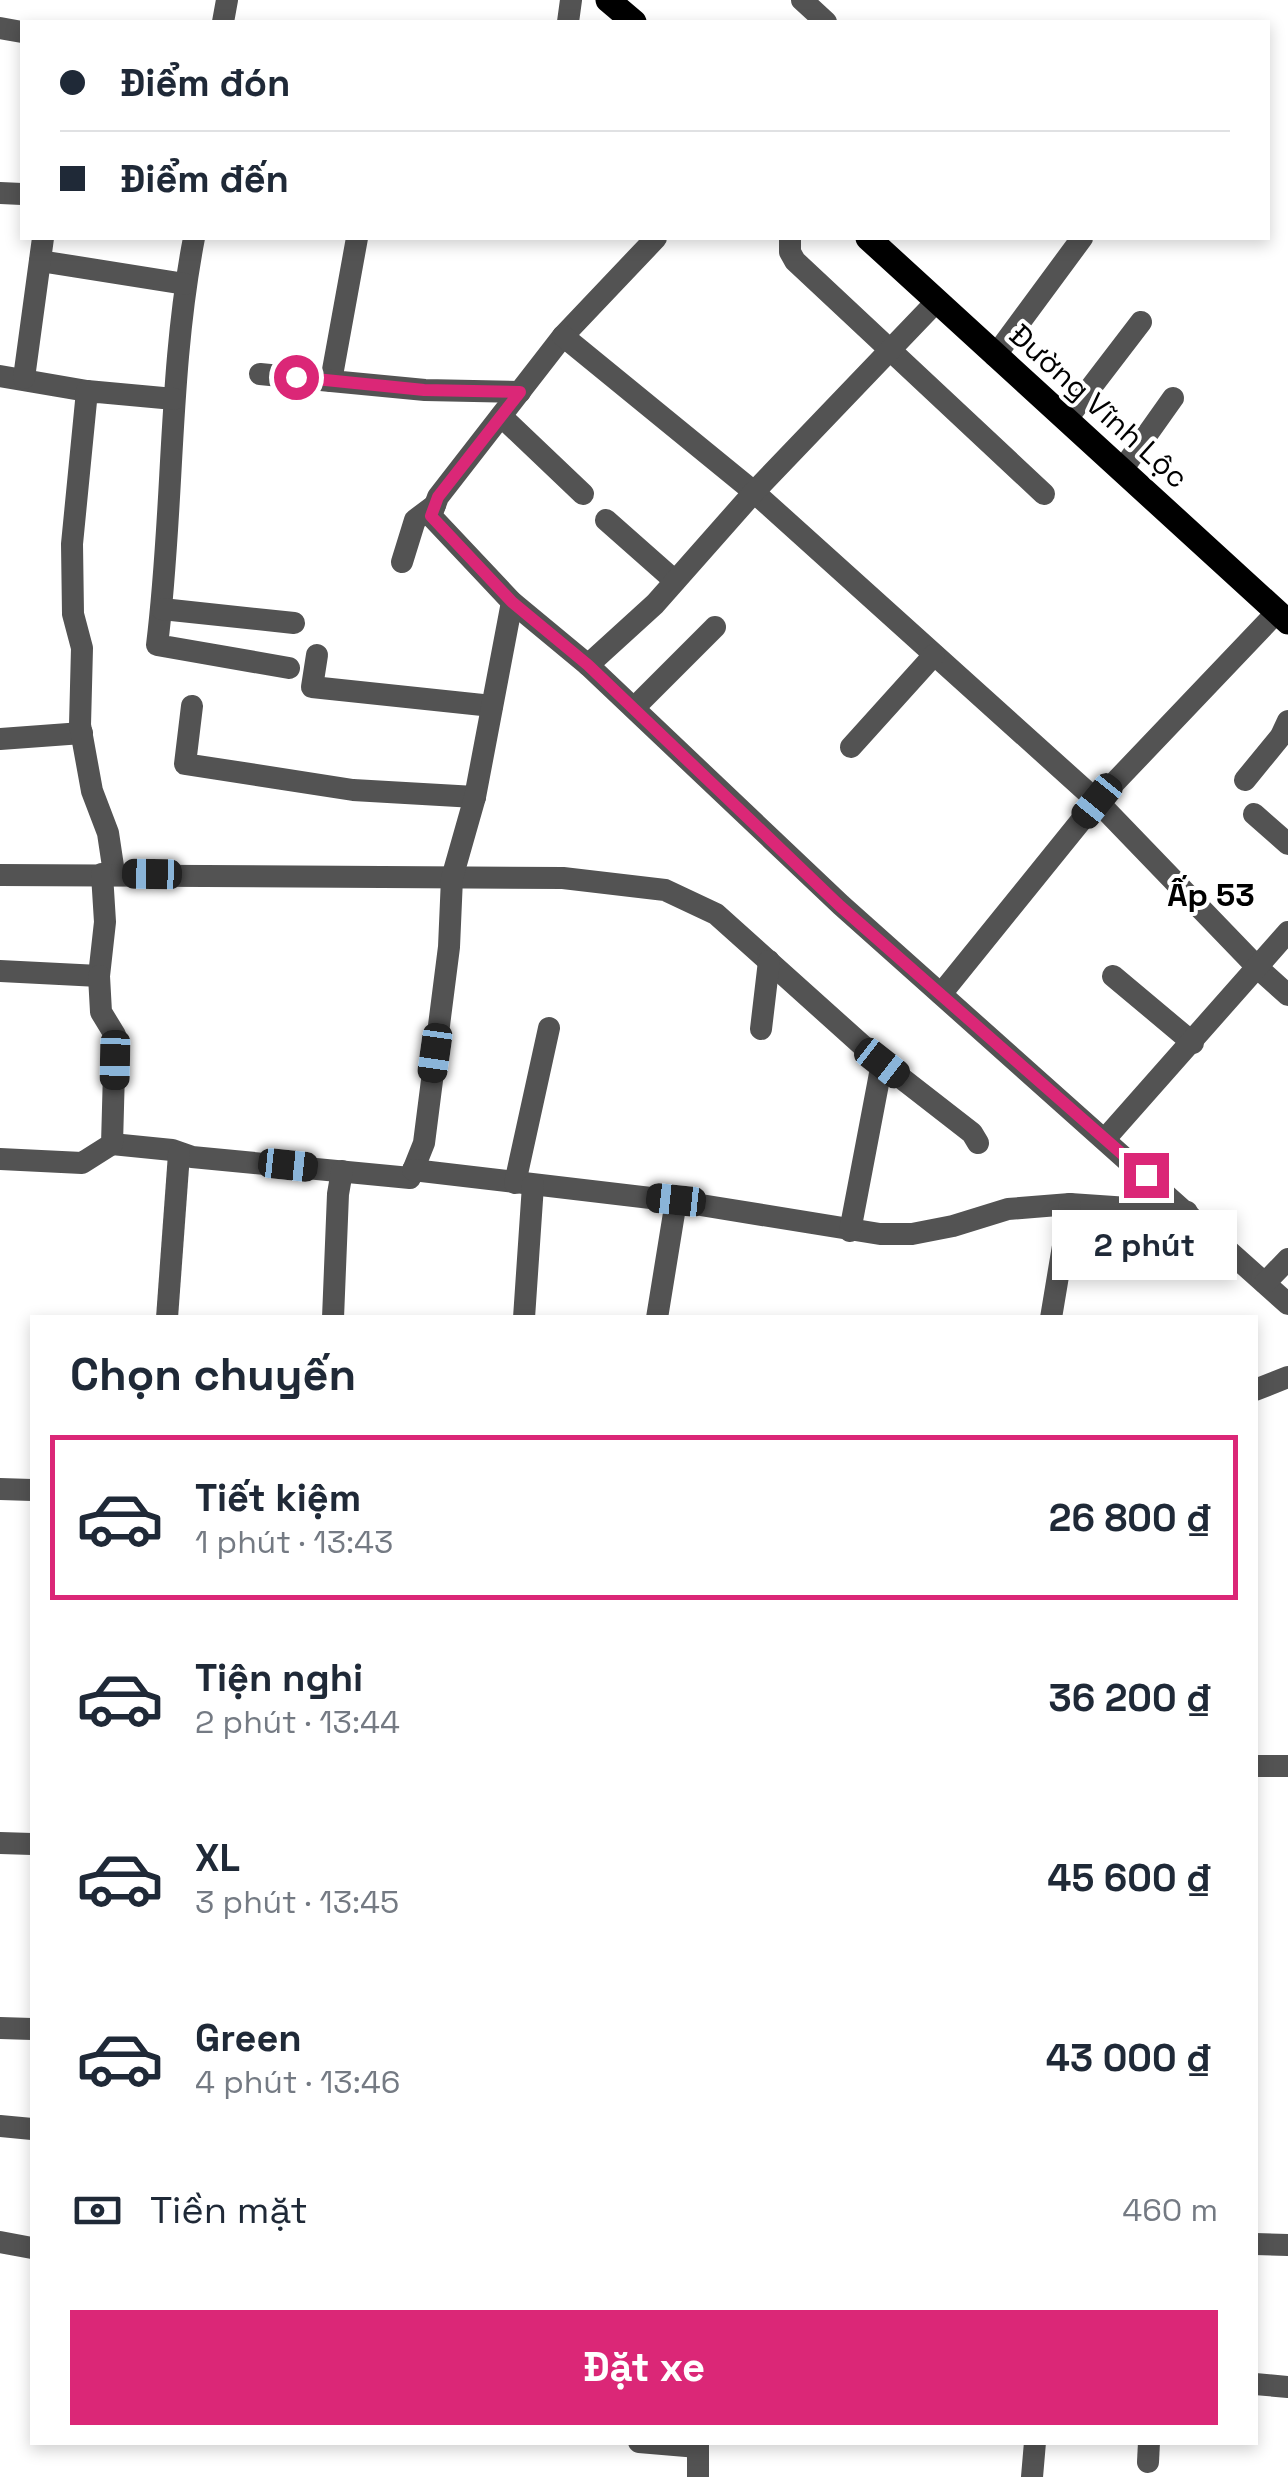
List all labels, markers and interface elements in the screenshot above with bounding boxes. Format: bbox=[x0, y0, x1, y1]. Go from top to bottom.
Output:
text: Điểm đón bbox=[120, 59, 290, 107]
text: Điểm đến bbox=[120, 155, 289, 203]
street label: Đường Vĩnh Lộc bbox=[1001, 315, 1197, 497]
route start bbox=[274, 355, 319, 400]
car bbox=[1066, 768, 1128, 834]
car bbox=[122, 858, 182, 890]
district label: Ấp 53 bbox=[1167, 875, 1255, 915]
car bbox=[416, 1021, 454, 1085]
car bbox=[99, 1030, 131, 1090]
car bbox=[849, 1033, 915, 1093]
car bbox=[257, 1147, 319, 1183]
route end bbox=[1124, 1153, 1169, 1198]
car bbox=[645, 1182, 707, 1218]
callout: 2 phút bbox=[1054, 1210, 1238, 1280]
text: 2 phút bbox=[1094, 1225, 1195, 1265]
text: Chọn chuyến bbox=[70, 1346, 356, 1403]
icon: car bbox=[75, 1473, 165, 1563]
text: Tiết kiệm bbox=[195, 1474, 361, 1522]
text: 26 800 ₫ bbox=[1049, 1494, 1213, 1542]
text: 1 phút · 13:43 bbox=[195, 1522, 393, 1562]
icon: car bbox=[75, 1653, 165, 1743]
text: Tiện nghi bbox=[195, 1654, 363, 1702]
text: 36 200 ₫ bbox=[1049, 1674, 1213, 1722]
text: 2 phút · 13:44 bbox=[195, 1702, 400, 1742]
icon: car bbox=[75, 1833, 165, 1923]
text: XL bbox=[195, 1834, 240, 1882]
text: 45 600 ₫ bbox=[1047, 1854, 1213, 1902]
text: 3 phút · 13:45 bbox=[195, 1882, 399, 1922]
icon: car bbox=[75, 2013, 165, 2103]
text: Green bbox=[195, 2014, 302, 2062]
text: 43 000 ₫ bbox=[1046, 2034, 1213, 2082]
text: 4 phút · 13:46 bbox=[195, 2062, 400, 2102]
icon: cash bbox=[70, 2183, 125, 2238]
text: Tiền mặt bbox=[150, 2186, 308, 2234]
text: 460 m bbox=[1122, 2190, 1218, 2230]
button: Đặt xe bbox=[70, 2310, 1218, 2425]

